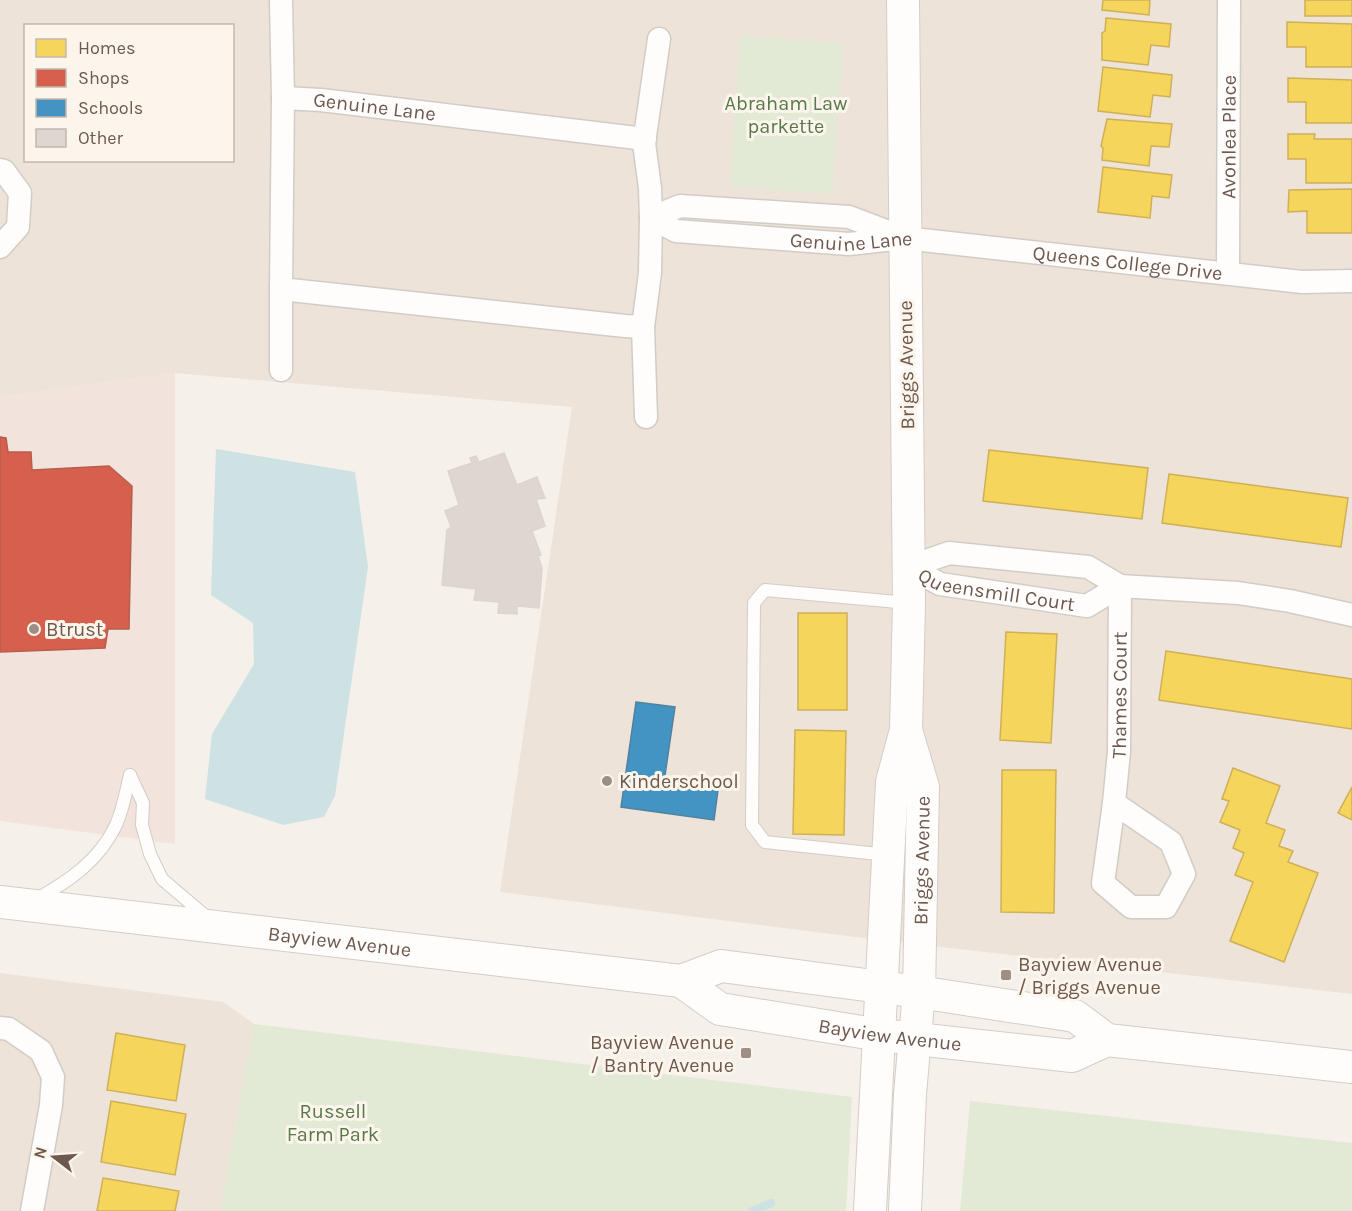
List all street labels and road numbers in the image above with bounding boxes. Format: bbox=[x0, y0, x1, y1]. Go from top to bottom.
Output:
street label: Avonlea Place bbox=[1217, 75, 1241, 199]
street label: Genuine Lane bbox=[313, 89, 437, 126]
street label: Genuine Lane bbox=[789, 227, 914, 257]
street label: Queens College Drive bbox=[1031, 241, 1224, 285]
street label: Briggs Avenue bbox=[894, 300, 919, 430]
street label: Queensmill Court bbox=[914, 563, 1077, 616]
street label: Thames Court bbox=[1107, 631, 1132, 760]
street label: Briggs Avenue bbox=[909, 796, 935, 925]
street label: Bayview Avenue bbox=[267, 922, 413, 962]
street label: Bayview Avenue bbox=[817, 1014, 963, 1056]

